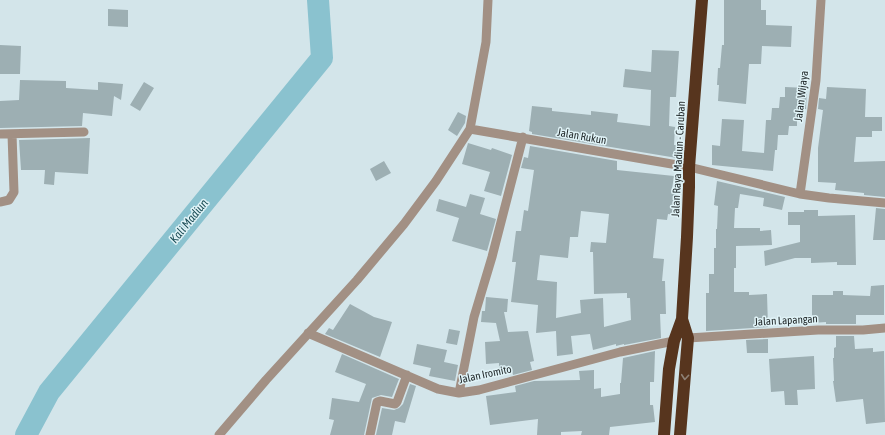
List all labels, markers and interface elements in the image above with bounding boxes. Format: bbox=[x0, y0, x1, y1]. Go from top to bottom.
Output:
street label: Jalan Wijaya bbox=[792, 70, 810, 122]
street label: Jalan Raya Madiun - Caruban bbox=[669, 101, 687, 217]
street label: Jalan Rukun bbox=[556, 126, 608, 146]
water label: Kali Madiun bbox=[167, 196, 211, 246]
street label: Jalan Lapangan bbox=[754, 312, 818, 328]
street label: Jalan Iromito bbox=[458, 363, 512, 385]
one-way arrow bbox=[680, 374, 689, 380]

